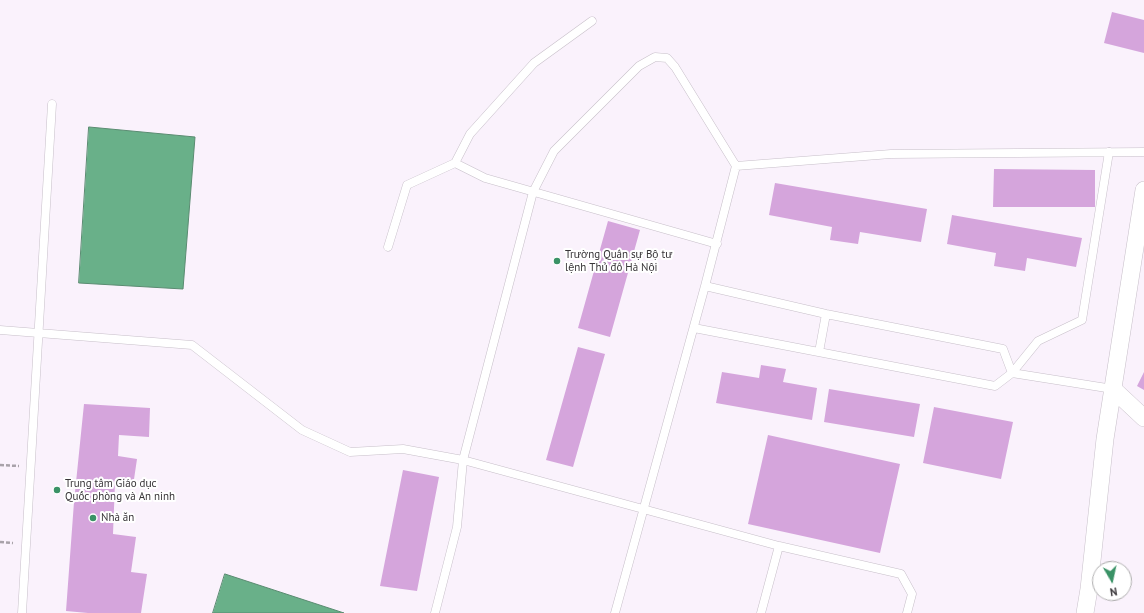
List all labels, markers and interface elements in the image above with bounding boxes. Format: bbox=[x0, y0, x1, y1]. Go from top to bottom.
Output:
place label: Trường Quân sự Bộ tư lệnh Thủ đô Hà Nội bbox=[565, 248, 672, 274]
marker: Trường Quân sự Bộ tư lệnh Thủ đô Hà Nội bbox=[552, 256, 562, 266]
place label: Trung tâm Giáo dục Quốc phòng và An ninh bbox=[65, 477, 175, 503]
marker: Trung tâm Giáo dục Quốc phòng và An ninh bbox=[52, 485, 62, 495]
place label: Nhà ăn bbox=[101, 511, 134, 525]
marker: Nhà ăn bbox=[88, 513, 98, 523]
north arrow bbox=[1092, 561, 1132, 601]
text: N bbox=[1109, 584, 1118, 599]

